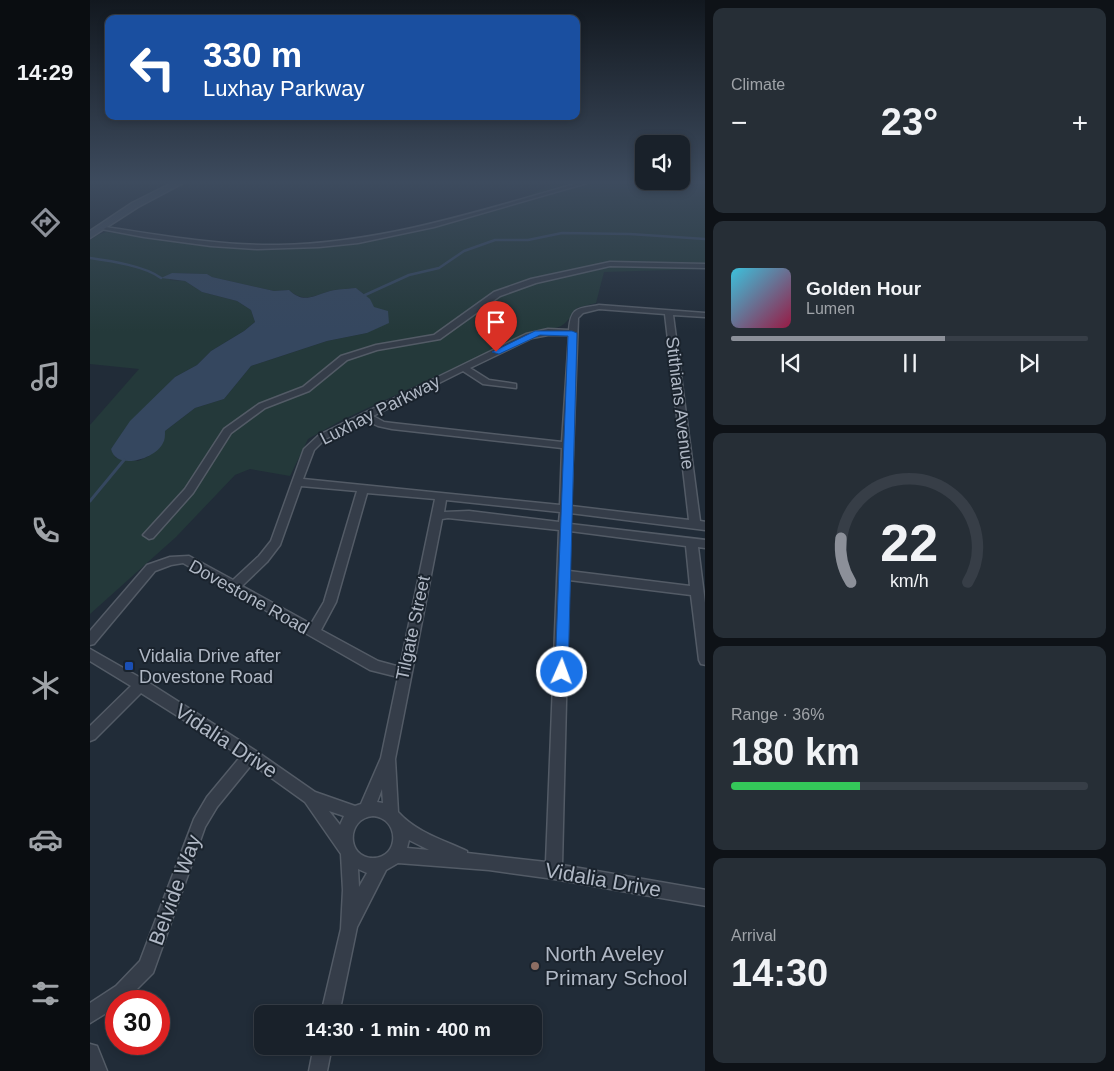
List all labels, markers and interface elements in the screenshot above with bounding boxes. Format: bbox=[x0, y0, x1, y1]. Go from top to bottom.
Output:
icon: left bbox=[120, 35, 185, 100]
text: 330 m bbox=[203, 35, 302, 74]
text: 14:29 bbox=[17, 60, 73, 85]
text: Luxhay Parkway bbox=[203, 76, 364, 101]
text: Climate bbox=[731, 76, 785, 93]
text: 23° bbox=[881, 101, 938, 143]
text: − bbox=[731, 107, 747, 138]
text: + bbox=[1072, 107, 1088, 138]
map controls bbox=[635, 135, 690, 190]
button: sound bbox=[635, 135, 690, 190]
icon: directions bbox=[28, 205, 63, 240]
text: Golden Hour bbox=[806, 278, 921, 299]
text: Lumen bbox=[806, 300, 855, 317]
pin bbox=[475, 301, 517, 352]
icon: arrive bbox=[482, 308, 510, 336]
street label: Stithians Avenue bbox=[662, 335, 698, 471]
icon: previous bbox=[777, 349, 805, 377]
icon: pause bbox=[896, 349, 924, 377]
icon: next bbox=[1015, 349, 1043, 377]
icon: music bbox=[28, 359, 63, 394]
street label: Luxhay Parkway bbox=[317, 371, 443, 449]
icon: phone bbox=[28, 513, 63, 548]
text: 22 bbox=[881, 514, 938, 572]
street label: Dovestone Road bbox=[186, 556, 312, 638]
text: km/h bbox=[890, 571, 929, 591]
street label: Tilgate Street bbox=[392, 574, 434, 682]
position arrow bbox=[535, 645, 587, 697]
place label: Vidalia Drive after Dovestone Road bbox=[139, 646, 281, 687]
marker: Vidalia Drive after Dovestone Road bbox=[123, 660, 135, 672]
icon: climate bbox=[28, 668, 63, 703]
street label: Vidalia Drive bbox=[171, 699, 282, 782]
text: Range · 36% bbox=[731, 706, 824, 723]
text: 180 km bbox=[731, 731, 860, 773]
icon: car bbox=[28, 822, 63, 857]
street label: Belvide Way bbox=[144, 831, 205, 948]
street label: Vidalia Drive bbox=[543, 858, 663, 901]
text: Arrival bbox=[731, 927, 776, 944]
place label: North Aveley Primary School bbox=[545, 942, 687, 989]
text: 14:30 bbox=[731, 952, 828, 994]
marker: North Aveley Primary School bbox=[529, 960, 541, 972]
icon: filters bbox=[28, 976, 63, 1011]
speed limit sign: 30 bbox=[105, 990, 170, 1055]
text: 14:30 · 1 min · 400 m bbox=[305, 1019, 491, 1040]

